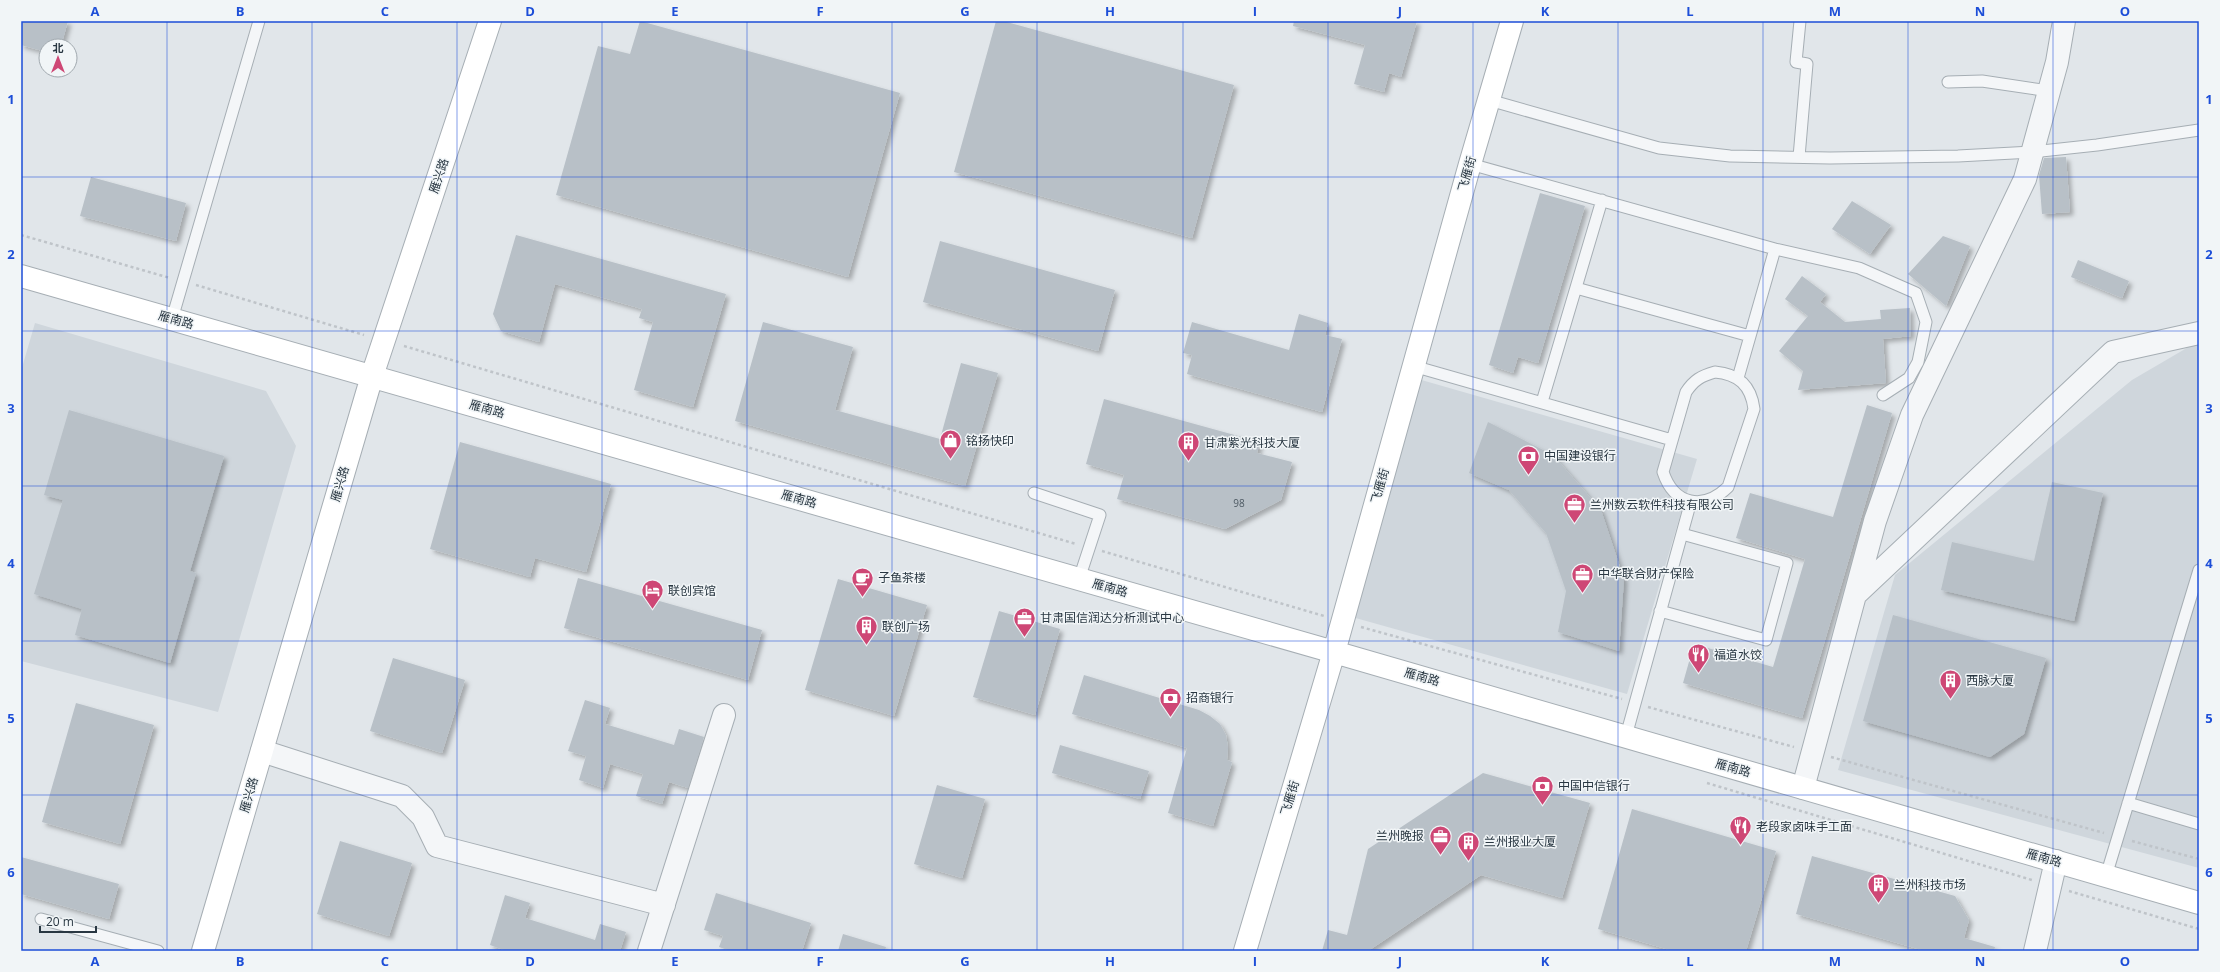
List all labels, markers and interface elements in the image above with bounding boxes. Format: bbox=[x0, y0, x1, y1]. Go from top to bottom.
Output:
text: A bbox=[91, 2, 100, 20]
text: B bbox=[236, 2, 245, 20]
text: C bbox=[381, 2, 389, 20]
text: D bbox=[525, 2, 535, 20]
text: E bbox=[671, 2, 679, 20]
text: F bbox=[816, 2, 824, 20]
text: G bbox=[960, 2, 970, 20]
text: H bbox=[1105, 2, 1115, 20]
text: I bbox=[1253, 2, 1257, 20]
text: J bbox=[1397, 2, 1402, 20]
text: K bbox=[1541, 2, 1550, 20]
text: L bbox=[1686, 2, 1694, 20]
text: M bbox=[1829, 2, 1841, 20]
text: N bbox=[1975, 2, 1985, 20]
text: O bbox=[2120, 2, 2130, 20]
north arrow bbox=[38, 38, 78, 78]
text: 北 bbox=[53, 40, 64, 55]
text: 1 bbox=[7, 90, 15, 108]
text: 1 bbox=[2205, 90, 2213, 108]
street label: 飞雁街 bbox=[1453, 154, 1480, 194]
street label: 雁兴路 bbox=[425, 156, 452, 196]
text: 2 bbox=[7, 245, 15, 263]
text: 2 bbox=[2205, 245, 2213, 263]
street label: 雁南路 bbox=[156, 306, 196, 333]
street label: 雁南路 bbox=[467, 395, 507, 422]
text: 3 bbox=[7, 399, 15, 417]
text: 3 bbox=[2205, 399, 2213, 417]
shop icon: 铭扬快印 bbox=[937, 428, 963, 461]
building icon: 甘肃紫光科技大厦 bbox=[1176, 430, 1202, 463]
place label: 铭扬快印 bbox=[966, 432, 1014, 449]
place label: 甘肃紫光科技大厦 bbox=[1204, 434, 1300, 451]
bank icon: 中国建设银行 bbox=[1515, 443, 1541, 476]
place label: 中国建设银行 bbox=[1544, 447, 1616, 464]
street label: 雁兴路 bbox=[326, 464, 353, 504]
street label: 飞雁街 bbox=[1366, 466, 1393, 506]
street label: 雁南路 bbox=[779, 485, 819, 512]
office icon: 兰州数云软件科技有限公司 bbox=[1561, 492, 1587, 525]
house number: 98 bbox=[1233, 496, 1245, 510]
place label: 兰州数云软件科技有限公司 bbox=[1590, 496, 1734, 513]
text: 4 bbox=[7, 554, 15, 572]
text: 4 bbox=[2205, 554, 2213, 572]
office icon: 中华联合财产保险 bbox=[1570, 561, 1596, 594]
cafe icon: 子鱼茶楼 bbox=[849, 565, 875, 598]
place label: 中华联合财产保险 bbox=[1598, 565, 1694, 582]
place label: 子鱼茶楼 bbox=[878, 569, 926, 586]
street label: 雁南路 bbox=[1090, 574, 1130, 601]
hotel icon: 联创宾馆 bbox=[639, 578, 665, 611]
place label: 联创宾馆 bbox=[668, 582, 716, 599]
office icon: 甘肃国信润达分析测试中心 bbox=[1011, 605, 1037, 638]
place label: 甘肃国信润达分析测试中心 bbox=[1040, 609, 1184, 626]
building icon: 联创广场 bbox=[853, 614, 879, 647]
place label: 联创广场 bbox=[882, 618, 930, 635]
restaurant icon: 福道水饺 bbox=[1685, 642, 1711, 675]
place label: 福道水饺 bbox=[1714, 646, 1762, 663]
street label: 雁南路 bbox=[1402, 663, 1442, 690]
building icon: 西脉大厦 bbox=[1938, 668, 1964, 701]
place label: 西脉大厦 bbox=[1966, 672, 2014, 689]
bank icon: 招商银行 bbox=[1158, 685, 1184, 718]
place label: 招商银行 bbox=[1186, 689, 1234, 706]
text: 5 bbox=[7, 709, 15, 727]
text: 5 bbox=[2205, 709, 2213, 727]
street label: 雁南路 bbox=[1713, 754, 1753, 781]
bank icon: 中国中信银行 bbox=[1529, 773, 1555, 806]
street label: 雁兴路 bbox=[235, 775, 262, 815]
place label: 中国中信银行 bbox=[1558, 777, 1630, 794]
street label: 飞雁街 bbox=[1276, 778, 1303, 818]
restaurant icon: 老段家卤味手工面 bbox=[1728, 814, 1754, 847]
place label: 老段家卤味手工面 bbox=[1756, 818, 1852, 835]
office icon: 兰州晚报 bbox=[1427, 823, 1453, 856]
place label: 兰州晚报 bbox=[1376, 827, 1424, 844]
building icon: 兰州报业大厦 bbox=[1456, 829, 1482, 862]
place label: 兰州报业大厦 bbox=[1484, 833, 1556, 850]
street label: 雁南路 bbox=[2024, 844, 2064, 871]
text: 6 bbox=[7, 863, 15, 881]
text: 6 bbox=[2205, 863, 2213, 881]
building icon: 兰州科技市场 bbox=[1866, 872, 1892, 905]
place label: 兰州科技市场 bbox=[1894, 876, 1966, 893]
scale bar bbox=[40, 908, 96, 934]
text: 20 m bbox=[46, 913, 74, 930]
text: A bbox=[91, 952, 100, 970]
text: B bbox=[236, 952, 245, 970]
text: C bbox=[381, 952, 389, 970]
text: D bbox=[525, 952, 535, 970]
text: E bbox=[671, 952, 679, 970]
text: F bbox=[816, 952, 824, 970]
text: G bbox=[960, 952, 970, 970]
text: H bbox=[1105, 952, 1115, 970]
text: I bbox=[1253, 952, 1257, 970]
text: J bbox=[1397, 952, 1402, 970]
text: K bbox=[1541, 952, 1550, 970]
text: L bbox=[1686, 952, 1694, 970]
text: M bbox=[1829, 952, 1841, 970]
text: N bbox=[1975, 952, 1985, 970]
text: O bbox=[2120, 952, 2130, 970]

